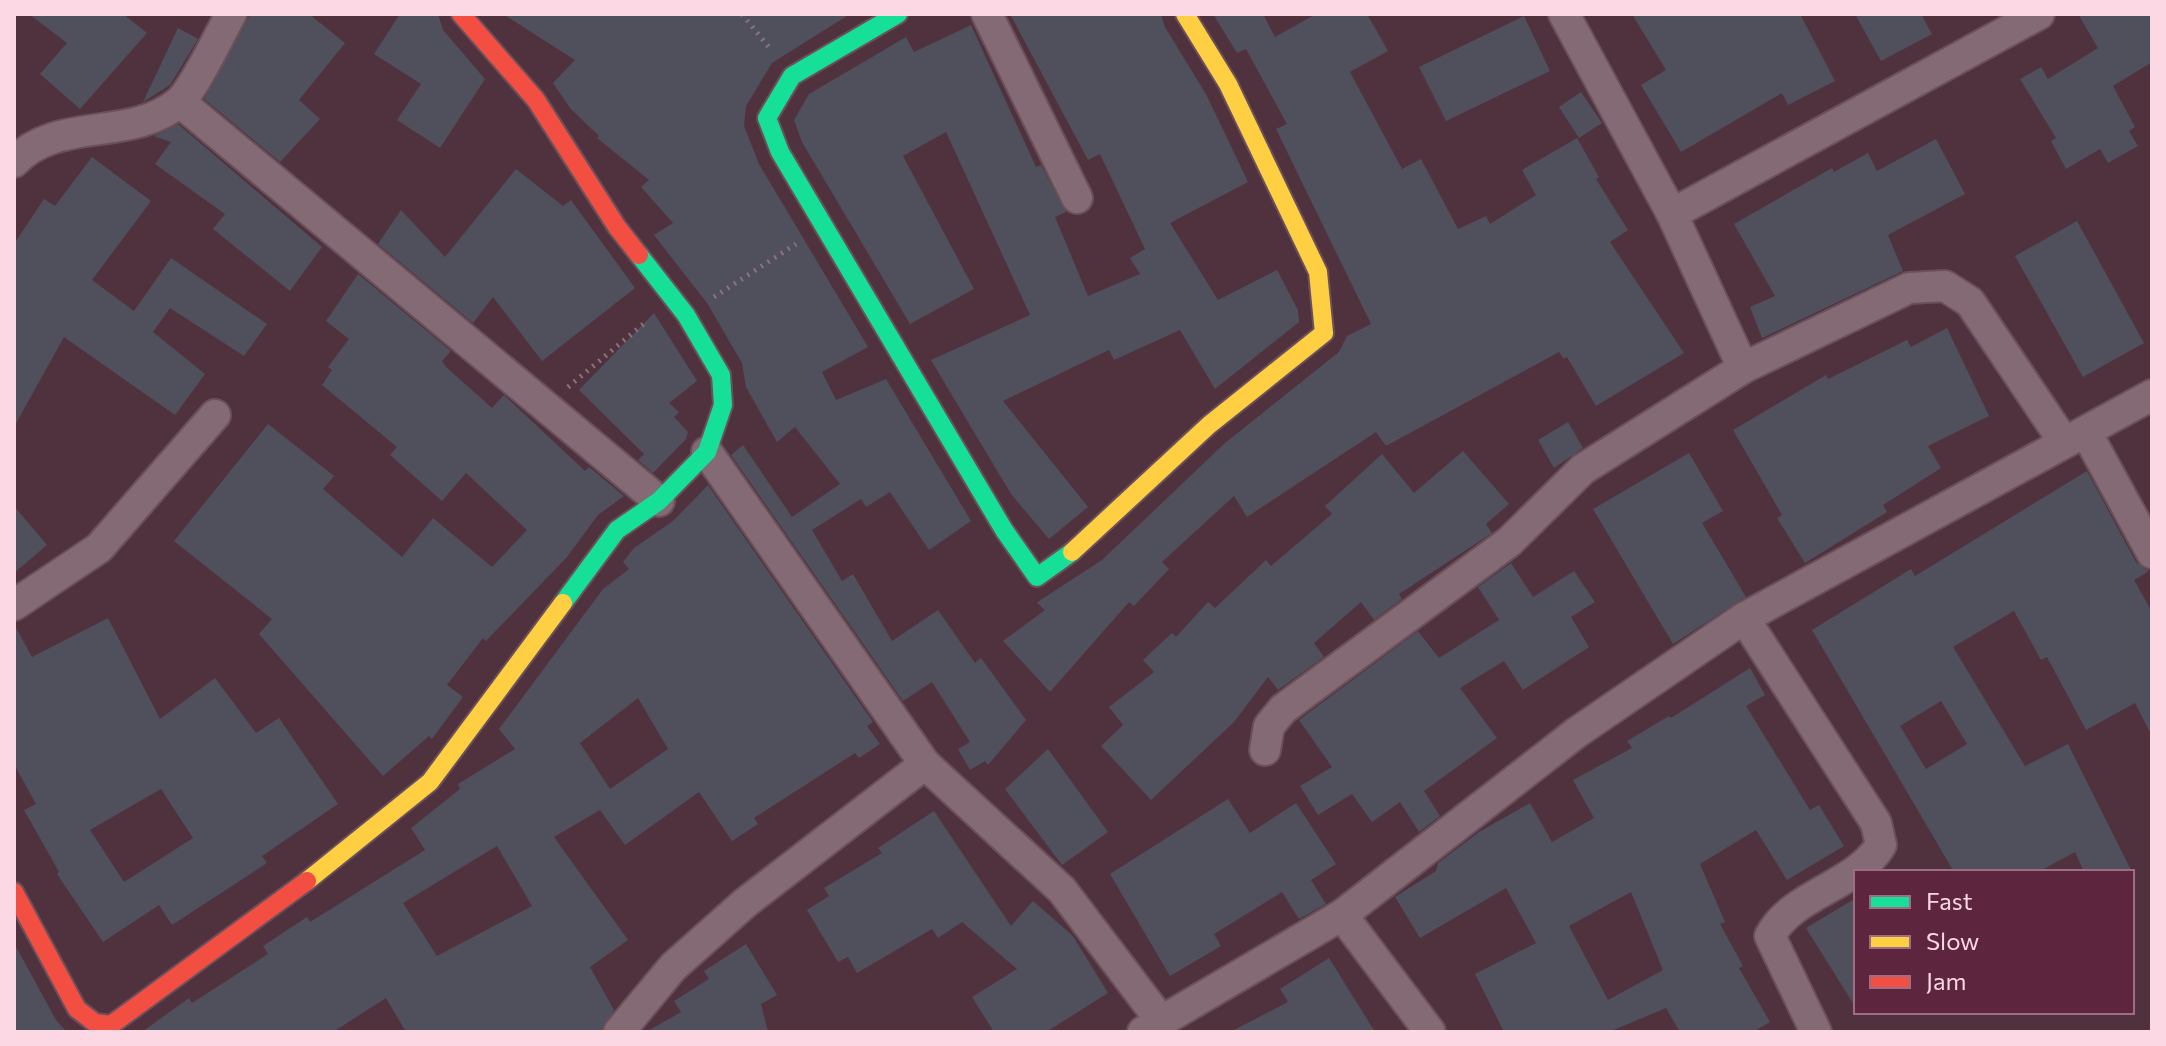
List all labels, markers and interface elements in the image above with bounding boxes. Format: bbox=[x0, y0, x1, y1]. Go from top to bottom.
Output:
legend bbox=[1854, 870, 2134, 1014]
text: Fast bbox=[1926, 886, 1973, 915]
text: Slow bbox=[1926, 926, 1979, 955]
text: Jam bbox=[1926, 966, 1966, 995]

